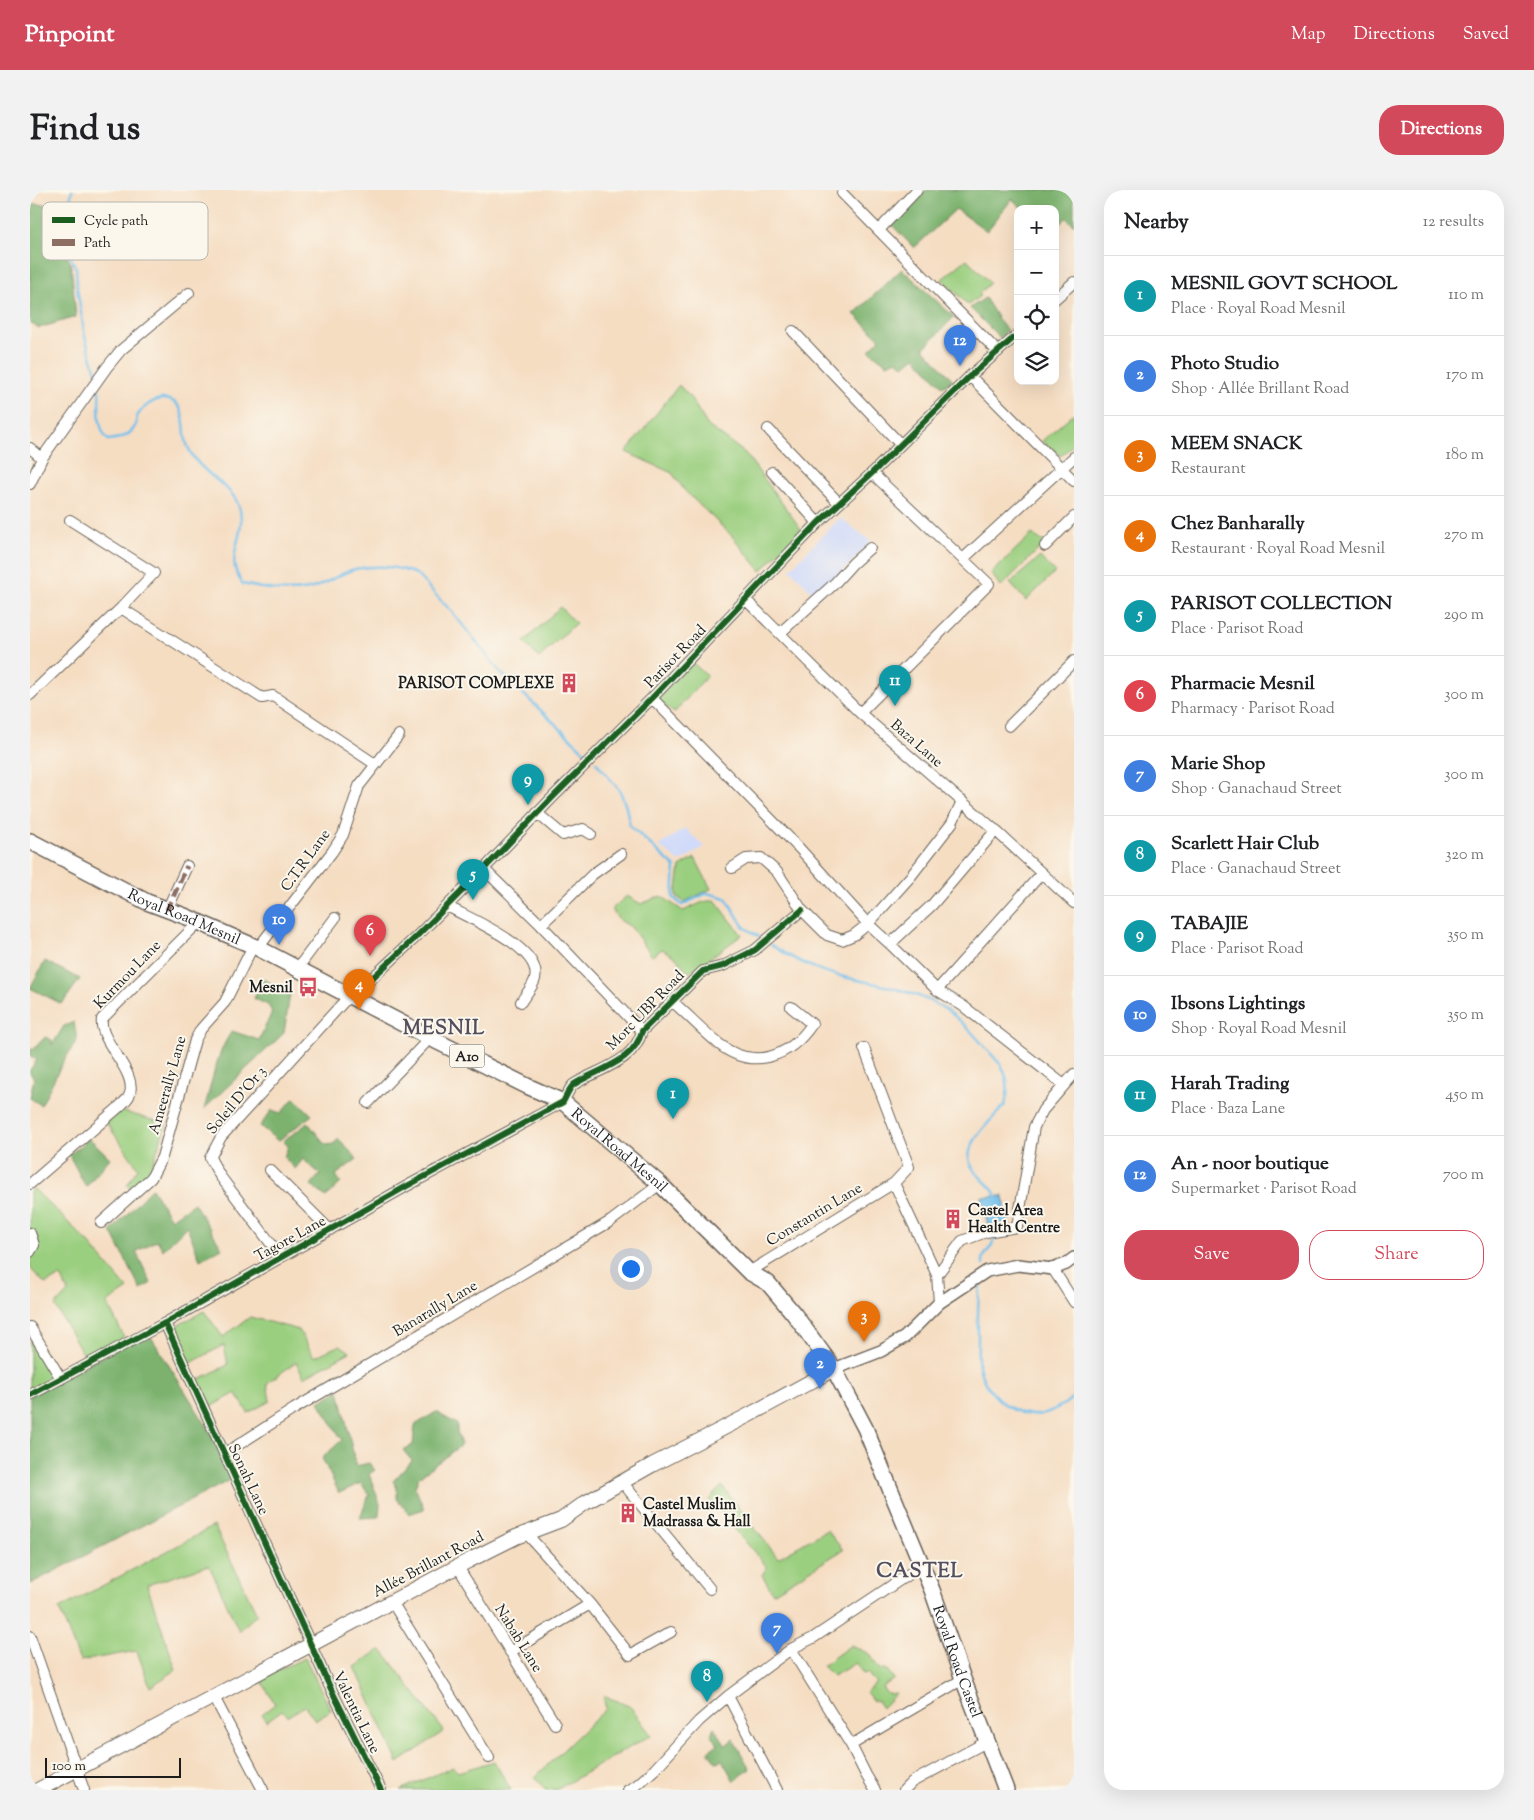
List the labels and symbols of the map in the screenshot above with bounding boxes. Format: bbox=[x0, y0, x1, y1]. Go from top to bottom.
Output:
legend bbox=[42, 202, 208, 260]
text: Cycle path bbox=[84, 212, 148, 232]
text: Path bbox=[84, 234, 111, 254]
pin: 12 bbox=[944, 325, 976, 366]
street label: Parisot Road bbox=[640, 620, 712, 693]
pin: 11 bbox=[879, 665, 911, 706]
building icon: PARISOT COMPLEXE bbox=[558, 672, 580, 694]
place label: PARISOT COMPLEXE bbox=[398, 674, 555, 695]
street label: Baza Lane bbox=[885, 715, 947, 773]
pin: 9 bbox=[512, 764, 544, 805]
street label: C.T.R Lane bbox=[276, 825, 336, 896]
pin: 5 bbox=[457, 859, 489, 900]
street label: Royal Road Mesnil bbox=[123, 885, 243, 951]
pin: 10 bbox=[263, 904, 295, 945]
pin: 6 bbox=[354, 915, 386, 956]
street label: Kurmou Lane bbox=[90, 936, 166, 1014]
street label: Morc UBP Road bbox=[602, 966, 690, 1056]
pin: 4 bbox=[343, 969, 375, 1010]
bus stop icon: Mesnil bbox=[297, 976, 319, 998]
place label: Mesnil bbox=[249, 978, 294, 999]
district label: MESNIL bbox=[403, 1015, 485, 1044]
street label: Ameerally Lane bbox=[144, 1034, 193, 1137]
road number: A10 bbox=[450, 1044, 484, 1068]
street label: Soleil D'Or 3 bbox=[202, 1062, 272, 1140]
pin: 1 bbox=[657, 1078, 689, 1119]
street label: Royal Road Mesnil bbox=[566, 1104, 672, 1198]
street label: Constantin Lane bbox=[763, 1178, 867, 1252]
place label: Castel Area Health Centre bbox=[968, 1201, 1060, 1239]
building icon: Castel Area Health Centre bbox=[942, 1208, 964, 1230]
street label: Tagore Lane bbox=[251, 1211, 330, 1268]
your location bbox=[618, 1256, 644, 1282]
street label: Banarally Lane bbox=[390, 1276, 482, 1343]
pin: 3 bbox=[848, 1301, 880, 1342]
pin: 2 bbox=[804, 1348, 836, 1389]
street label: Sonah Lane bbox=[222, 1440, 273, 1519]
place label: Castel Muslim Madrassa & Hall bbox=[643, 1495, 752, 1533]
building icon: Castel Muslim Madrassa & Hall bbox=[617, 1502, 639, 1524]
street label: Allée Brillant Road bbox=[369, 1527, 488, 1603]
district label: CASTEL bbox=[876, 1558, 964, 1587]
street label: Nabab Lane bbox=[489, 1601, 547, 1677]
street label: Royal Road Castel bbox=[926, 1603, 986, 1721]
pin: 7 bbox=[761, 1613, 793, 1654]
pin: 8 bbox=[691, 1661, 723, 1702]
street label: Valentia Lane bbox=[327, 1668, 385, 1757]
scale bar bbox=[45, 1755, 181, 1778]

